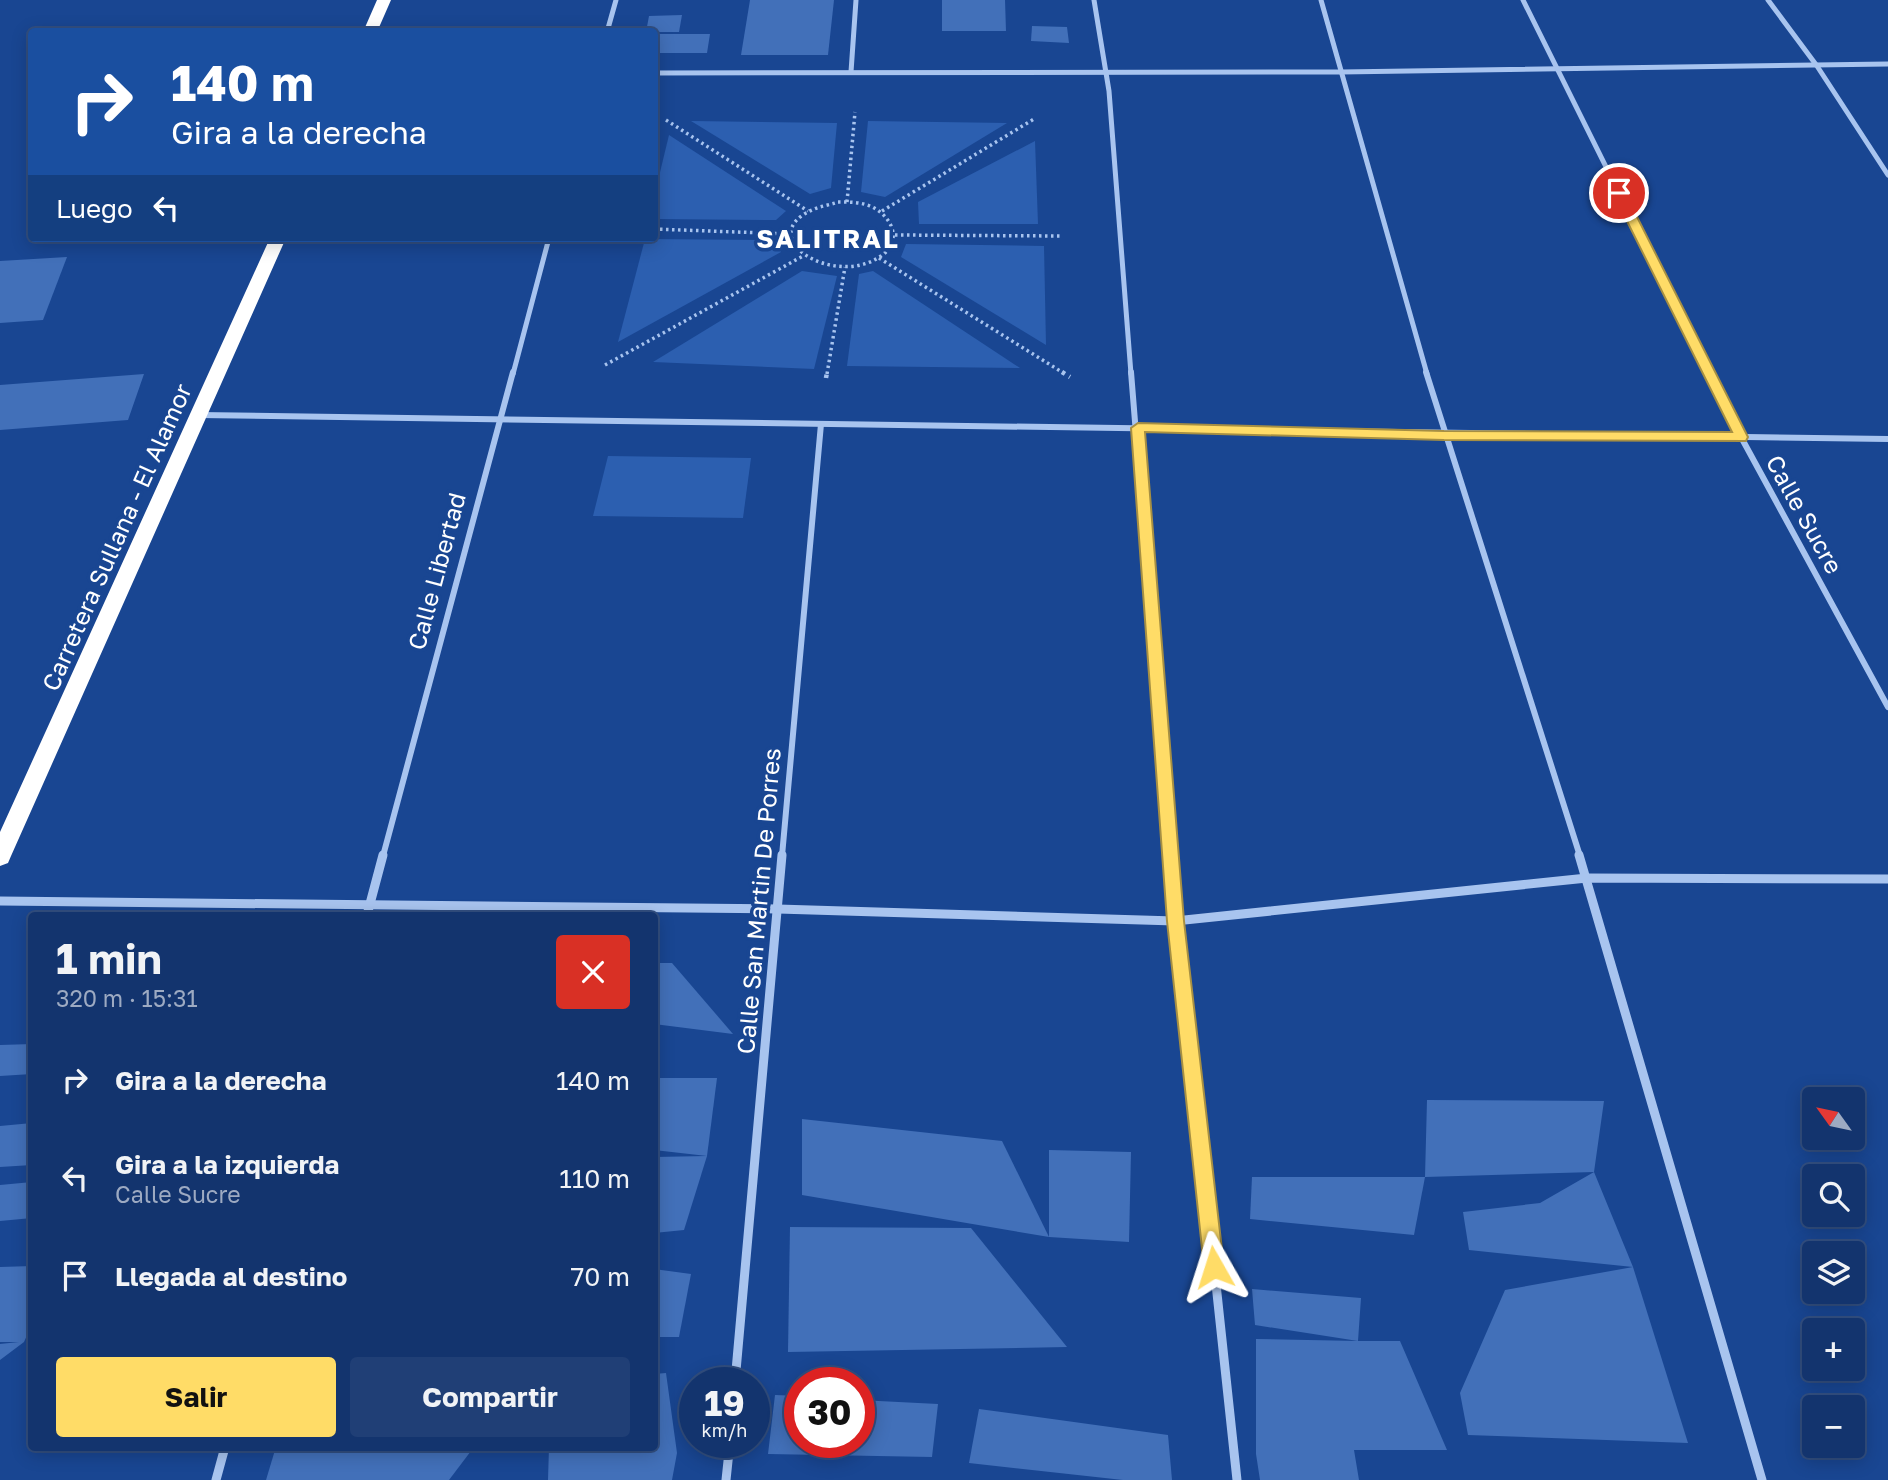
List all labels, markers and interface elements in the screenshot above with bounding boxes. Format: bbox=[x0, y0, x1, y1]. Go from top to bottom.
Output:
text: 140 m bbox=[171, 53, 314, 112]
icon: right bbox=[56, 56, 147, 147]
text: Gira a la derecha bbox=[171, 113, 427, 151]
pin bbox=[1589, 163, 1649, 223]
icon: arrive bbox=[1600, 174, 1638, 212]
icon: left bbox=[147, 189, 185, 227]
text: Luego bbox=[56, 193, 133, 224]
district label: SALITRAL bbox=[756, 223, 900, 254]
street label: Carretera Sullana - El Alamor bbox=[35, 379, 197, 695]
street label: Calle Sucre bbox=[1761, 450, 1849, 578]
street label: Calle Libertad bbox=[401, 489, 471, 653]
street label: Calle San Martin De Porres bbox=[730, 747, 786, 1055]
text: 1 min bbox=[56, 933, 162, 983]
button: close bbox=[556, 935, 630, 1009]
text: 320 m · 15:31 bbox=[56, 984, 198, 1012]
icon: right bbox=[56, 1061, 94, 1099]
text: Gira a la derecha bbox=[115, 1065, 327, 1096]
text: 140 m bbox=[556, 1065, 630, 1096]
north arrow bbox=[1802, 1087, 1866, 1150]
map controls bbox=[1802, 1087, 1865, 1458]
text: Gira a la izquierda bbox=[115, 1149, 339, 1180]
icon: left bbox=[56, 1159, 94, 1197]
text: 110 m bbox=[559, 1163, 630, 1194]
button: search bbox=[1802, 1164, 1865, 1227]
text: Calle Sucre bbox=[115, 1180, 240, 1208]
position arrow bbox=[1177, 1230, 1251, 1304]
button: layers bbox=[1802, 1241, 1865, 1304]
icon: arrive bbox=[56, 1257, 94, 1295]
text: Llegada al destino bbox=[115, 1261, 347, 1292]
text: 70 m bbox=[571, 1261, 630, 1292]
button: + bbox=[1802, 1318, 1865, 1381]
button: Salir bbox=[56, 1357, 336, 1437]
button: Compartir bbox=[350, 1357, 630, 1437]
speed limit sign: 30 bbox=[784, 1367, 875, 1458]
text: 19 bbox=[704, 1382, 745, 1424]
button: − bbox=[1802, 1395, 1865, 1458]
text: km/h bbox=[702, 1419, 747, 1441]

